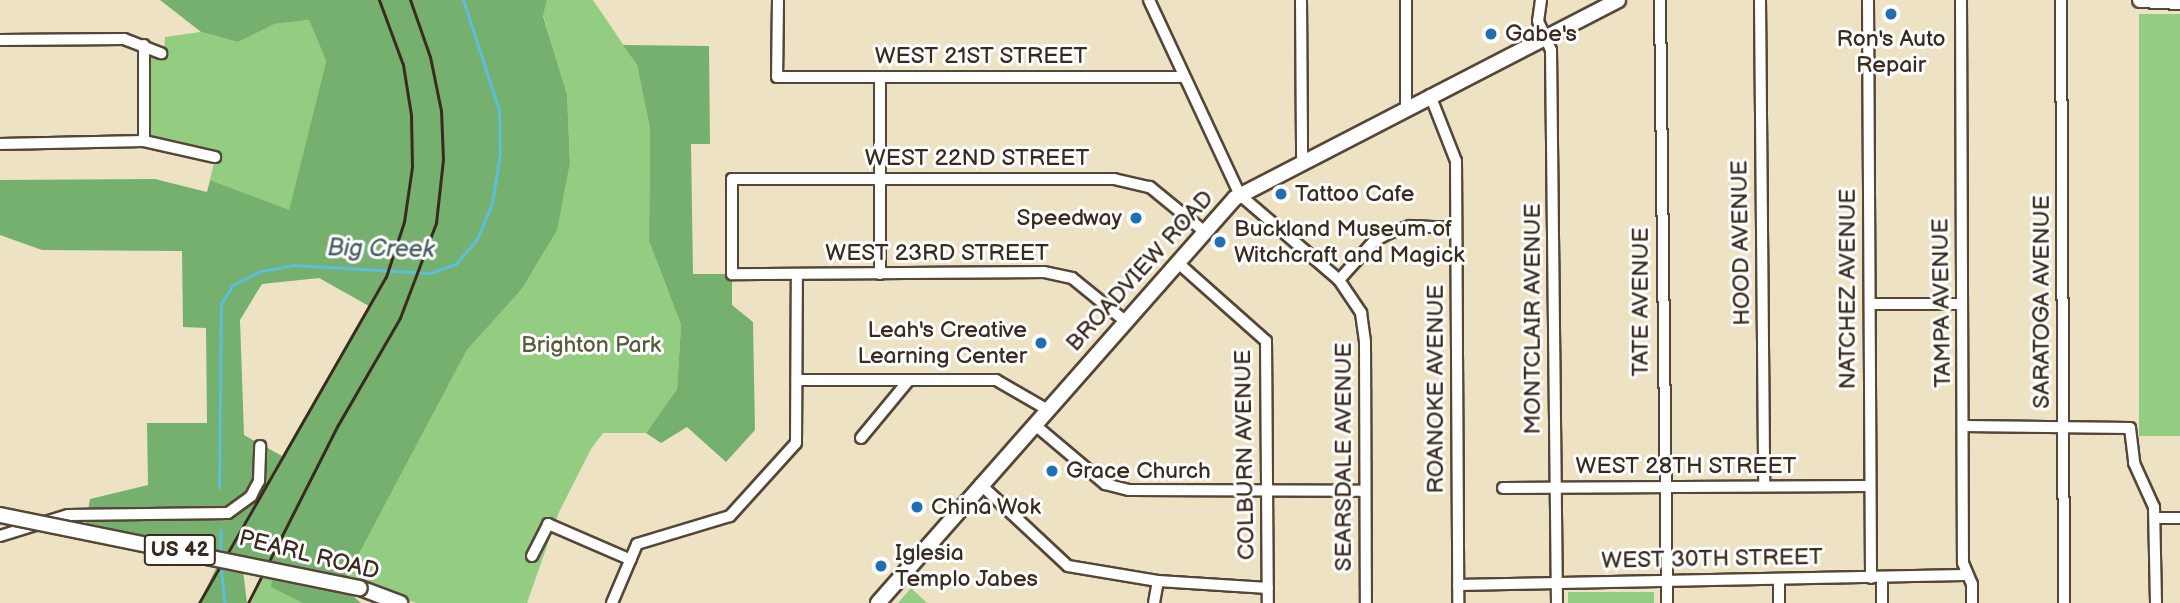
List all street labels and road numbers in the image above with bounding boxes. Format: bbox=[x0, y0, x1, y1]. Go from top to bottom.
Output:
street label: WEST 21ST STREET bbox=[874, 42, 1088, 70]
street label: WEST 22ND STREET bbox=[865, 144, 1089, 172]
street label: HOOD AVENUE bbox=[1726, 160, 1756, 326]
street label: BROADVIEW ROAD bbox=[1060, 185, 1220, 357]
street label: NATCHEZ AVENUE bbox=[1834, 189, 1862, 389]
street label: SARATOGA AVENUE bbox=[2028, 195, 2056, 409]
street label: MONTCLAIR AVENUE bbox=[1519, 203, 1547, 435]
street label: TAMPA AVENUE bbox=[1927, 218, 1957, 388]
street label: TATE AVENUE bbox=[1627, 227, 1655, 377]
street label: WEST 23RD STREET bbox=[825, 239, 1049, 267]
street label: ROANOKE AVENUE bbox=[1422, 284, 1450, 494]
street label: SEARSDALE AVENUE bbox=[1330, 343, 1358, 571]
street label: COLBURN AVENUE bbox=[1229, 350, 1261, 560]
street label: WEST 28TH STREET bbox=[1575, 452, 1797, 480]
street label: PEARL ROAD bbox=[236, 524, 382, 586]
road number: US 42 bbox=[143, 532, 217, 568]
street label: WEST 30TH STREET bbox=[1601, 543, 1823, 575]

